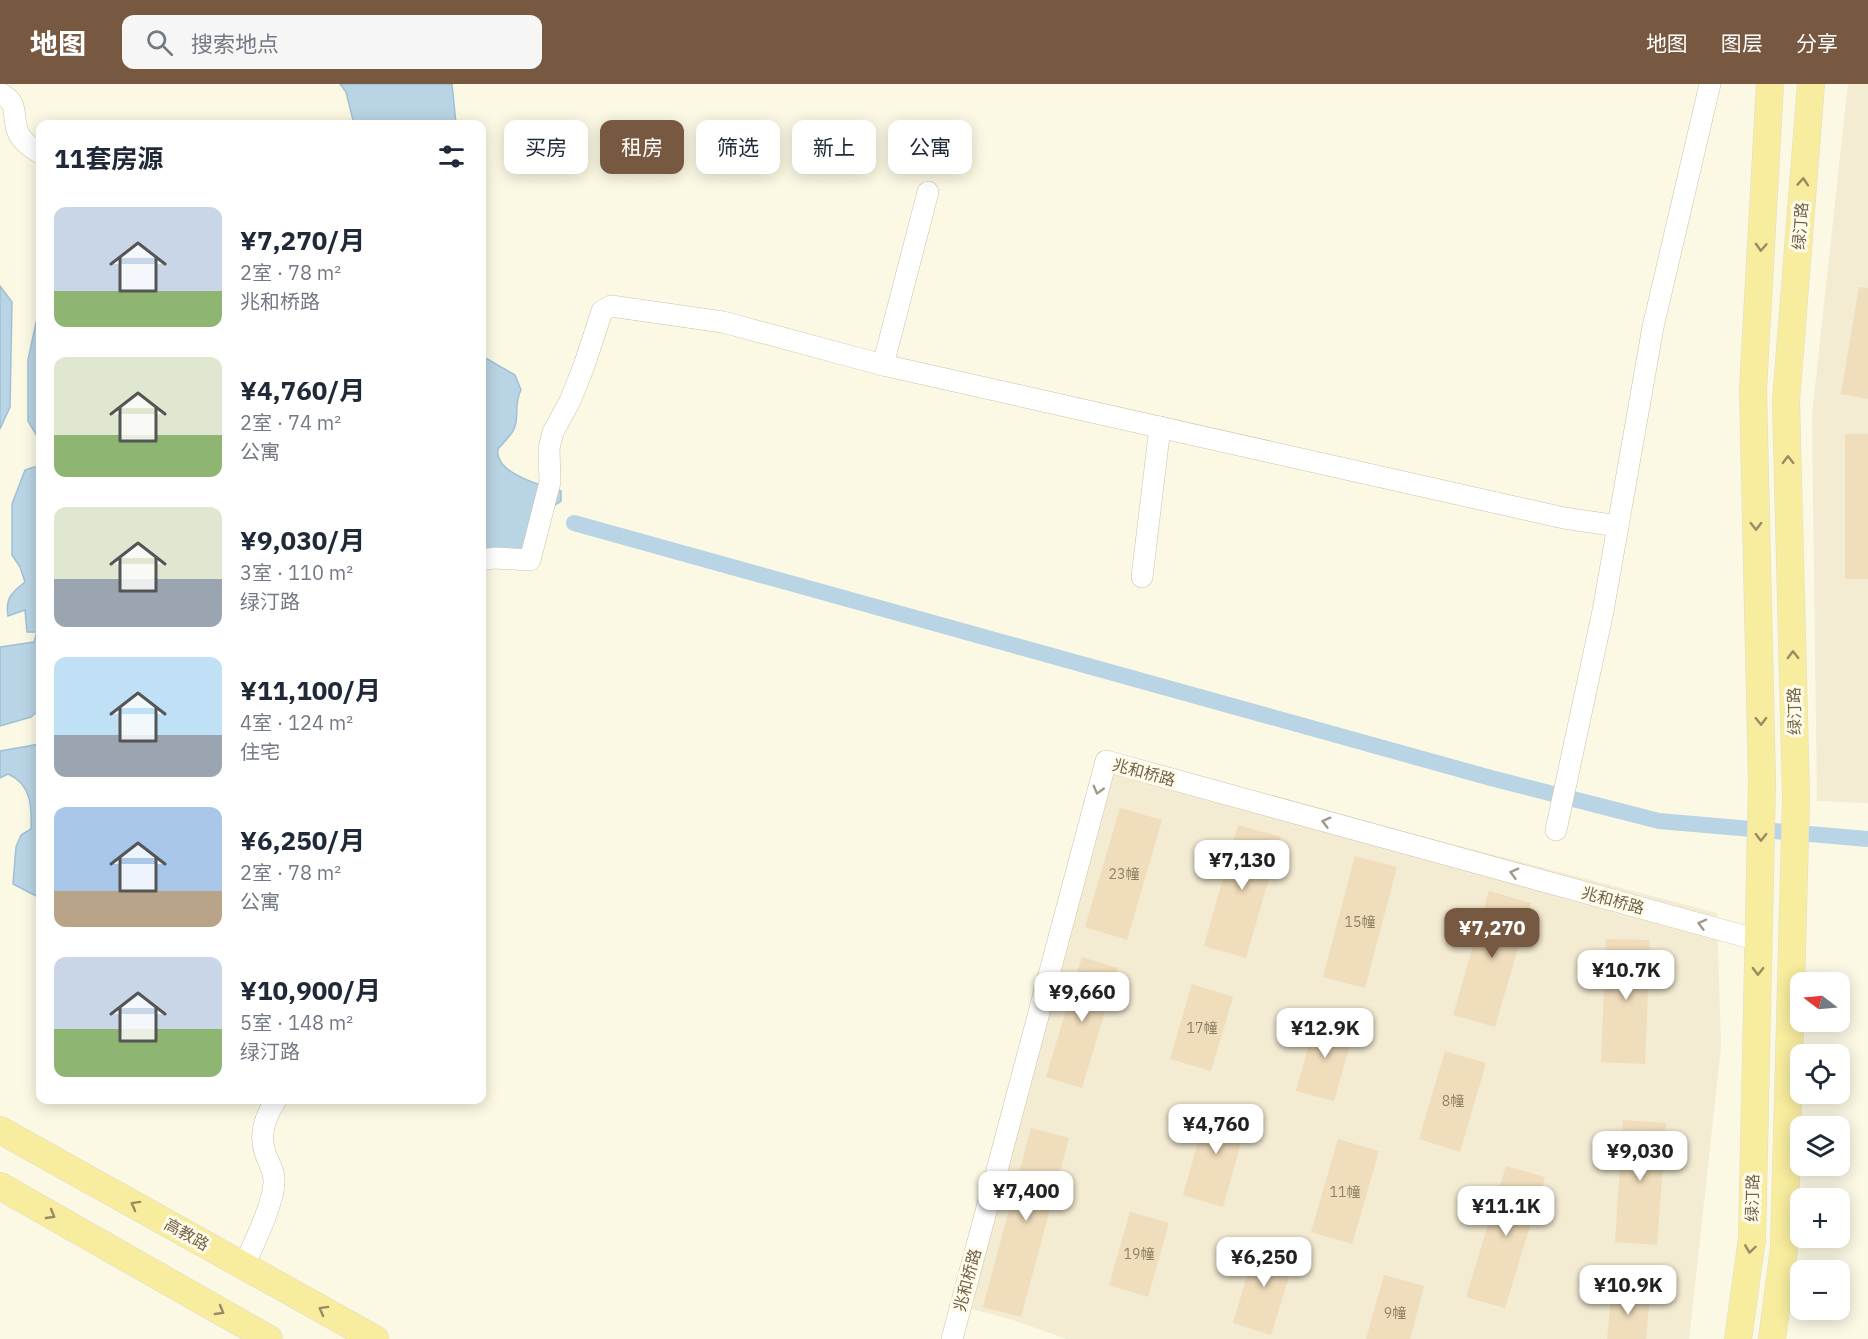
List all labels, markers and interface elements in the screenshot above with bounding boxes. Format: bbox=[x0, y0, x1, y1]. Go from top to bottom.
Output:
search box bbox=[122, 15, 542, 69]
text: 地图 bbox=[30, 25, 86, 62]
icon: search bbox=[143, 26, 176, 59]
text: 搜索地点 bbox=[191, 29, 279, 58]
text: 地图 bbox=[1646, 29, 1688, 57]
text: 图层 bbox=[1721, 29, 1763, 57]
text: 分享 bbox=[1796, 29, 1838, 57]
chip: 买房 bbox=[504, 120, 588, 174]
chip: 租房 bbox=[600, 120, 684, 174]
chip: 筛选 bbox=[696, 120, 780, 174]
chip: 新上 bbox=[792, 120, 876, 174]
chip: 公寓 bbox=[888, 120, 972, 174]
icon: filters bbox=[435, 140, 468, 173]
text: 11套房源 bbox=[54, 141, 163, 175]
one-way arrow bbox=[1797, 177, 1810, 186]
street label: 绿汀路 bbox=[1788, 201, 1812, 251]
text: ¥7,270/月 bbox=[240, 223, 365, 257]
icon: home bbox=[102, 231, 174, 303]
one-way arrow bbox=[1755, 243, 1768, 252]
text: 2室 · 78 m² bbox=[240, 259, 341, 286]
text: 兆和桥路 bbox=[240, 288, 320, 315]
text: ¥4,760/月 bbox=[240, 373, 365, 407]
icon: home bbox=[102, 381, 174, 453]
text: 2室 · 74 m² bbox=[240, 409, 341, 436]
text: 公寓 bbox=[240, 438, 280, 465]
one-way arrow bbox=[1782, 456, 1794, 465]
one-way arrow bbox=[1750, 521, 1762, 530]
text: ¥9,030/月 bbox=[240, 523, 365, 557]
icon: home bbox=[102, 531, 174, 603]
text: 3室 · 110 m² bbox=[240, 559, 353, 586]
text: 绿汀路 bbox=[240, 588, 300, 615]
one-way arrow bbox=[1786, 651, 1799, 660]
text: ¥11,100/月 bbox=[240, 673, 381, 707]
icon: home bbox=[102, 681, 174, 753]
street label: 绿汀路 bbox=[1784, 687, 1804, 735]
text: 4室 · 124 m² bbox=[240, 709, 353, 736]
one-way arrow bbox=[1754, 716, 1767, 725]
text: 住宅 bbox=[240, 738, 280, 765]
street label: 兆和桥路 bbox=[1110, 754, 1178, 790]
one-way arrow bbox=[1093, 785, 1105, 795]
one-way arrow bbox=[1321, 816, 1331, 829]
text: ¥6,250/月 bbox=[240, 823, 365, 857]
icon: home bbox=[102, 831, 174, 903]
one-way arrow bbox=[1754, 832, 1767, 841]
pin: ¥7,130 bbox=[1193, 840, 1291, 891]
text: ¥7,130 bbox=[1208, 846, 1276, 873]
text: 2室 · 78 m² bbox=[240, 859, 341, 886]
house number: 23幢 bbox=[1109, 865, 1139, 883]
one-way arrow bbox=[1509, 868, 1520, 880]
street label: 兆和桥路 bbox=[1579, 882, 1647, 918]
text: 公寓 bbox=[240, 888, 280, 915]
pin: ¥7,270 bbox=[1443, 908, 1541, 959]
house number: 15幢 bbox=[1345, 913, 1375, 931]
text: ¥7,270 bbox=[1458, 914, 1526, 941]
one-way arrow bbox=[1697, 919, 1707, 932]
pin: ¥10.7K bbox=[1577, 950, 1675, 1001]
text: ¥10.7K bbox=[1591, 956, 1661, 983]
one-way arrow bbox=[1751, 966, 1764, 975]
pin: ¥9,660 bbox=[1033, 972, 1131, 1023]
north arrow bbox=[1790, 972, 1850, 1032]
map controls bbox=[1790, 972, 1850, 1320]
text: ¥10,900/月 bbox=[240, 973, 381, 1007]
text: ¥9,660 bbox=[1048, 978, 1116, 1005]
icon: home bbox=[102, 981, 174, 1053]
pin: ¥12.9K bbox=[1276, 1008, 1374, 1059]
text: 5室 · 148 m² bbox=[240, 1009, 353, 1036]
text: ¥12.9K bbox=[1290, 1014, 1360, 1041]
house number: 17幢 bbox=[1187, 1019, 1217, 1037]
text: 绿汀路 bbox=[240, 1038, 300, 1065]
button: locate bbox=[1790, 1044, 1850, 1104]
house number: 8幢 bbox=[1442, 1092, 1464, 1110]
pin: ¥4,760 bbox=[1167, 1104, 1265, 1155]
text: ¥4,760 bbox=[1182, 1110, 1250, 1137]
button: layers bbox=[1790, 1116, 1850, 1176]
pin: ¥9,030 bbox=[1591, 1131, 1689, 1182]
text: ¥9,030 bbox=[1606, 1137, 1674, 1164]
pin: ¥7,400 bbox=[977, 1171, 1075, 1222]
street label: 绿汀路 bbox=[1742, 1174, 1762, 1222]
text: ¥7,400 bbox=[992, 1177, 1060, 1204]
house number: 11幢 bbox=[1330, 1183, 1360, 1201]
pin: ¥11.1K bbox=[1457, 1186, 1555, 1237]
button: + bbox=[1790, 1188, 1850, 1248]
text: ¥11.1K bbox=[1471, 1192, 1541, 1219]
one-way arrow bbox=[131, 1201, 141, 1212]
one-way arrow bbox=[45, 1208, 55, 1219]
street label: 高教路 bbox=[161, 1214, 213, 1254]
pin: ¥6,250 bbox=[1215, 1237, 1313, 1288]
text: ¥6,250 bbox=[1230, 1243, 1298, 1270]
house number: 19幢 bbox=[1124, 1245, 1154, 1263]
one-way arrow bbox=[1744, 1245, 1757, 1254]
street label: 兆和桥路 bbox=[949, 1246, 985, 1314]
button: − bbox=[1790, 1260, 1850, 1320]
pin: ¥10.9K bbox=[1579, 1265, 1677, 1316]
text: ¥10.9K bbox=[1593, 1271, 1663, 1298]
one-way arrow bbox=[214, 1304, 224, 1315]
house number: 9幢 bbox=[1384, 1304, 1406, 1322]
one-way arrow bbox=[319, 1306, 330, 1318]

